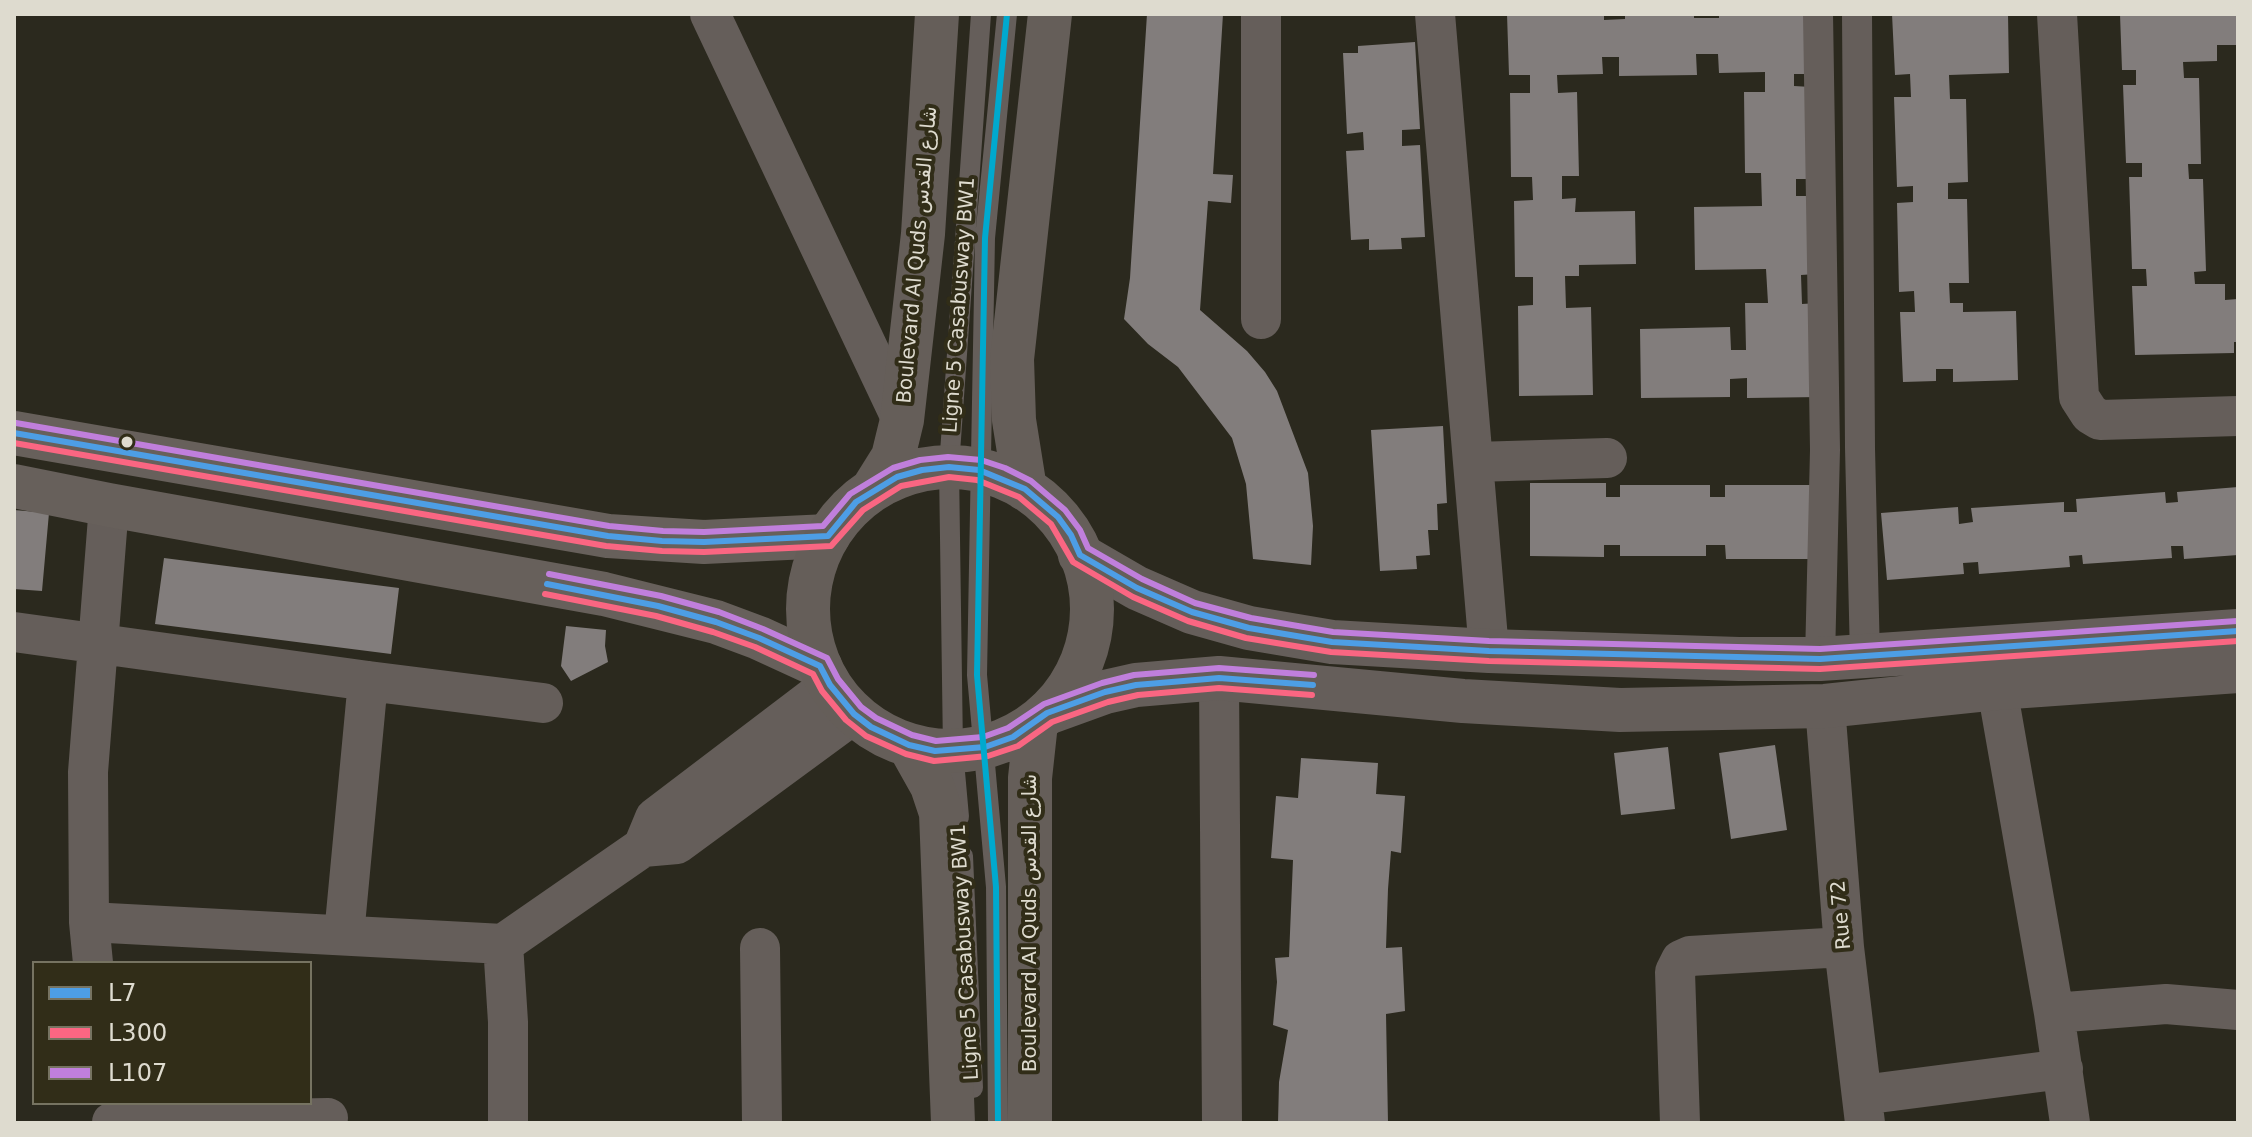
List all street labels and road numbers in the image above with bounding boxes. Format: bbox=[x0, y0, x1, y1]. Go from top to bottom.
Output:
street label: Boulevard Al Quds شارع القدس bbox=[893, 105, 943, 405]
street label: Ligne 5 Casabusway BW1 bbox=[939, 176, 981, 434]
street label: Boulevard Al Quds شارع القدس bbox=[1019, 774, 1043, 1072]
street label: Ligne 5 Casabusway BW1 bbox=[947, 823, 985, 1081]
street label: Rue 72 bbox=[1827, 879, 1857, 951]

